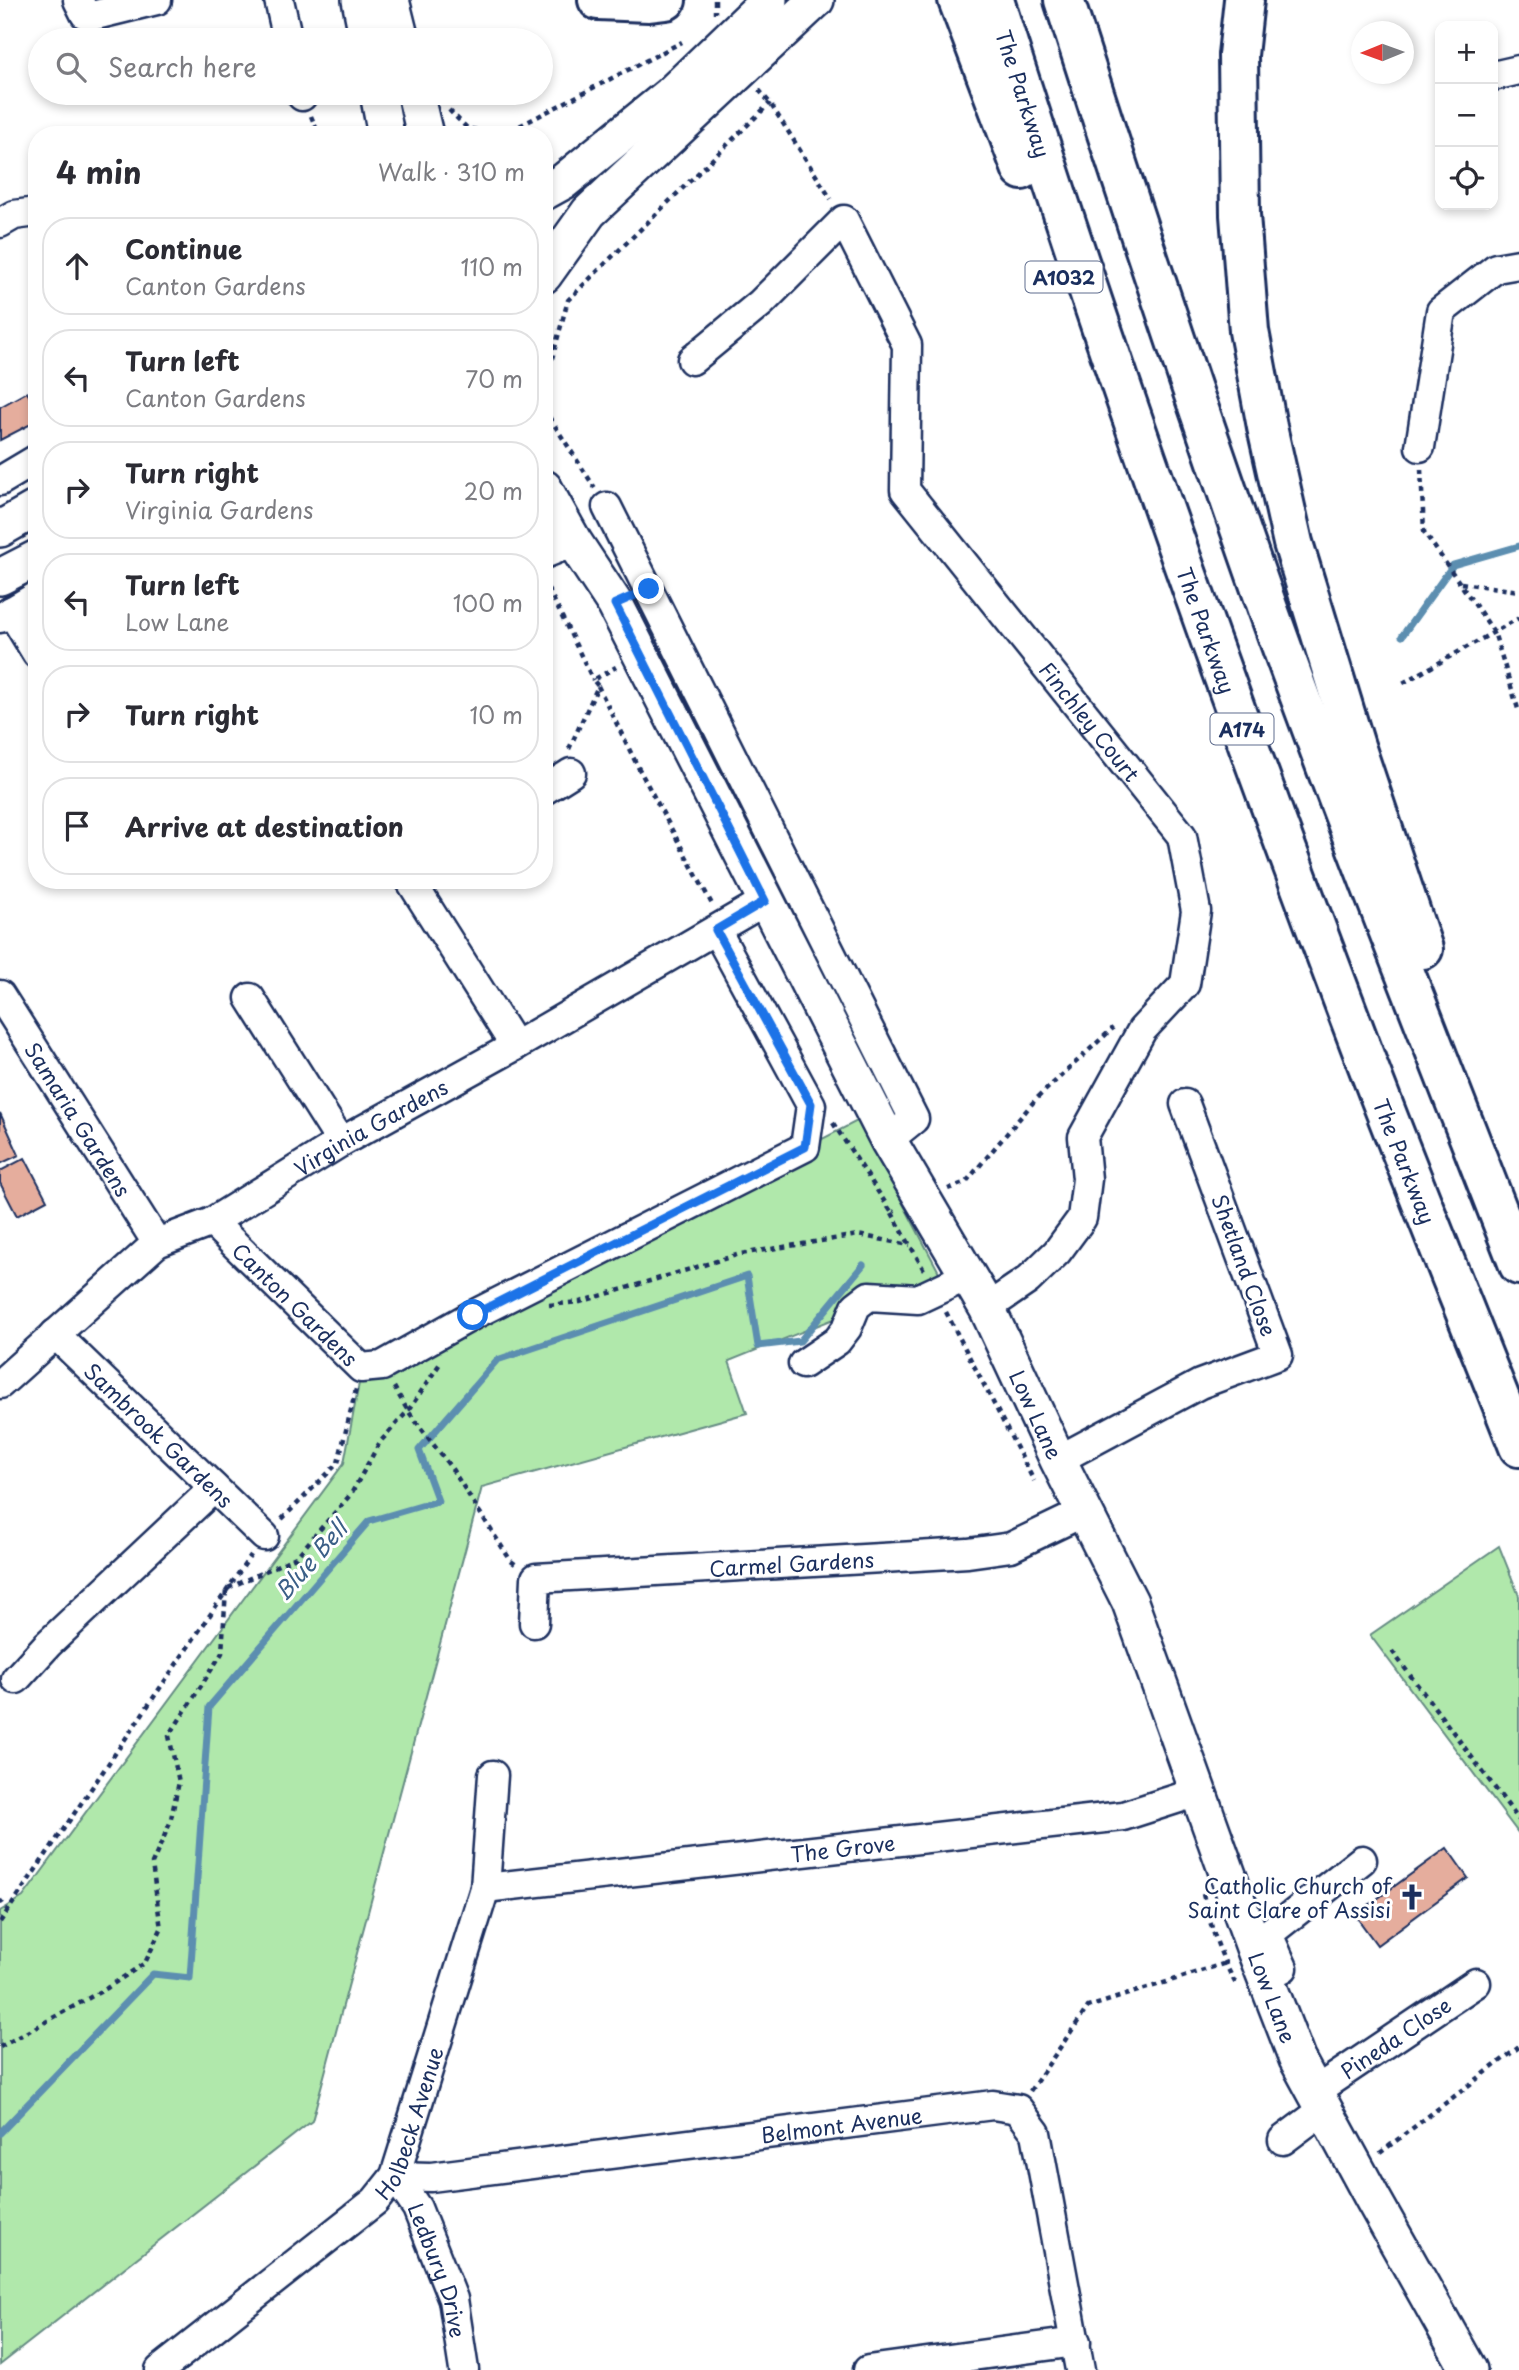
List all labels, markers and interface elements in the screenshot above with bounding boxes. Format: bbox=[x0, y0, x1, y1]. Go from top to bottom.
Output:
north arrow bbox=[1351, 21, 1414, 84]
map controls bbox=[1435, 21, 1498, 210]
button: + bbox=[1435, 21, 1498, 84]
street label: The Parkway bbox=[988, 25, 1059, 161]
search box bbox=[28, 28, 553, 105]
text: Search here bbox=[108, 47, 257, 86]
icon: search bbox=[52, 48, 90, 86]
button: − bbox=[1435, 84, 1498, 147]
button: locate bbox=[1435, 147, 1498, 210]
text: 4 min bbox=[56, 149, 142, 194]
text: Walk · 310 m bbox=[378, 154, 525, 189]
text: Continue bbox=[125, 229, 242, 268]
icon: ahead bbox=[58, 247, 96, 285]
text: 110 m bbox=[461, 249, 523, 284]
road number: A1032 bbox=[1026, 262, 1102, 292]
text: Canton Gardens bbox=[125, 268, 306, 303]
text: Turn left bbox=[125, 341, 240, 380]
icon: left bbox=[58, 359, 96, 397]
text: 70 m bbox=[465, 361, 523, 396]
text: Canton Gardens bbox=[125, 380, 306, 415]
text: Turn right bbox=[125, 453, 259, 492]
icon: right bbox=[58, 471, 96, 509]
text: 20 m bbox=[464, 473, 523, 508]
text: Virginia Gardens bbox=[125, 492, 314, 527]
street label: The Parkway bbox=[1169, 562, 1244, 698]
text: Turn left bbox=[125, 565, 240, 604]
route end bbox=[633, 573, 664, 604]
icon: left bbox=[58, 583, 96, 621]
text: 100 m bbox=[453, 585, 523, 620]
text: Low Lane bbox=[125, 604, 229, 639]
street label: Finchley Court bbox=[1032, 654, 1148, 788]
icon: right bbox=[58, 695, 96, 733]
text: Turn right bbox=[125, 695, 259, 734]
text: 10 m bbox=[469, 697, 523, 732]
road number: A174 bbox=[1210, 714, 1274, 744]
icon: arrive bbox=[58, 807, 96, 845]
text: Arrive at destination bbox=[125, 807, 404, 846]
street label: Samaria Gardens bbox=[18, 1036, 140, 1203]
street label: Virginia Gardens bbox=[288, 1070, 453, 1183]
street label: The Parkway bbox=[1366, 1094, 1444, 1229]
street label: Shetland Close bbox=[1205, 1190, 1285, 1340]
street label: Canton Gardens bbox=[225, 1235, 366, 1373]
route start bbox=[457, 1299, 488, 1330]
street label: Sambrook Gardens bbox=[77, 1355, 241, 1515]
street label: Low Lane bbox=[1002, 1364, 1071, 1464]
water label: Blue Bell bbox=[265, 1509, 357, 1608]
street label: Carmel Gardens bbox=[708, 1542, 875, 1584]
street label: The Grove bbox=[789, 1826, 897, 1869]
place label: Catholic Church of Saint Clare of Assisi bbox=[1187, 1869, 1393, 1925]
church icon: Catholic Church of Saint Clare of Assisi bbox=[1397, 1882, 1427, 1912]
street label: Low Lane bbox=[1241, 1947, 1305, 2048]
street label: Pineda Close bbox=[1334, 1988, 1457, 2086]
street label: Holbeck Avenue bbox=[366, 2043, 450, 2206]
street label: Belmont Avenue bbox=[759, 2098, 924, 2151]
street label: Ledbury Drive bbox=[401, 2198, 475, 2340]

